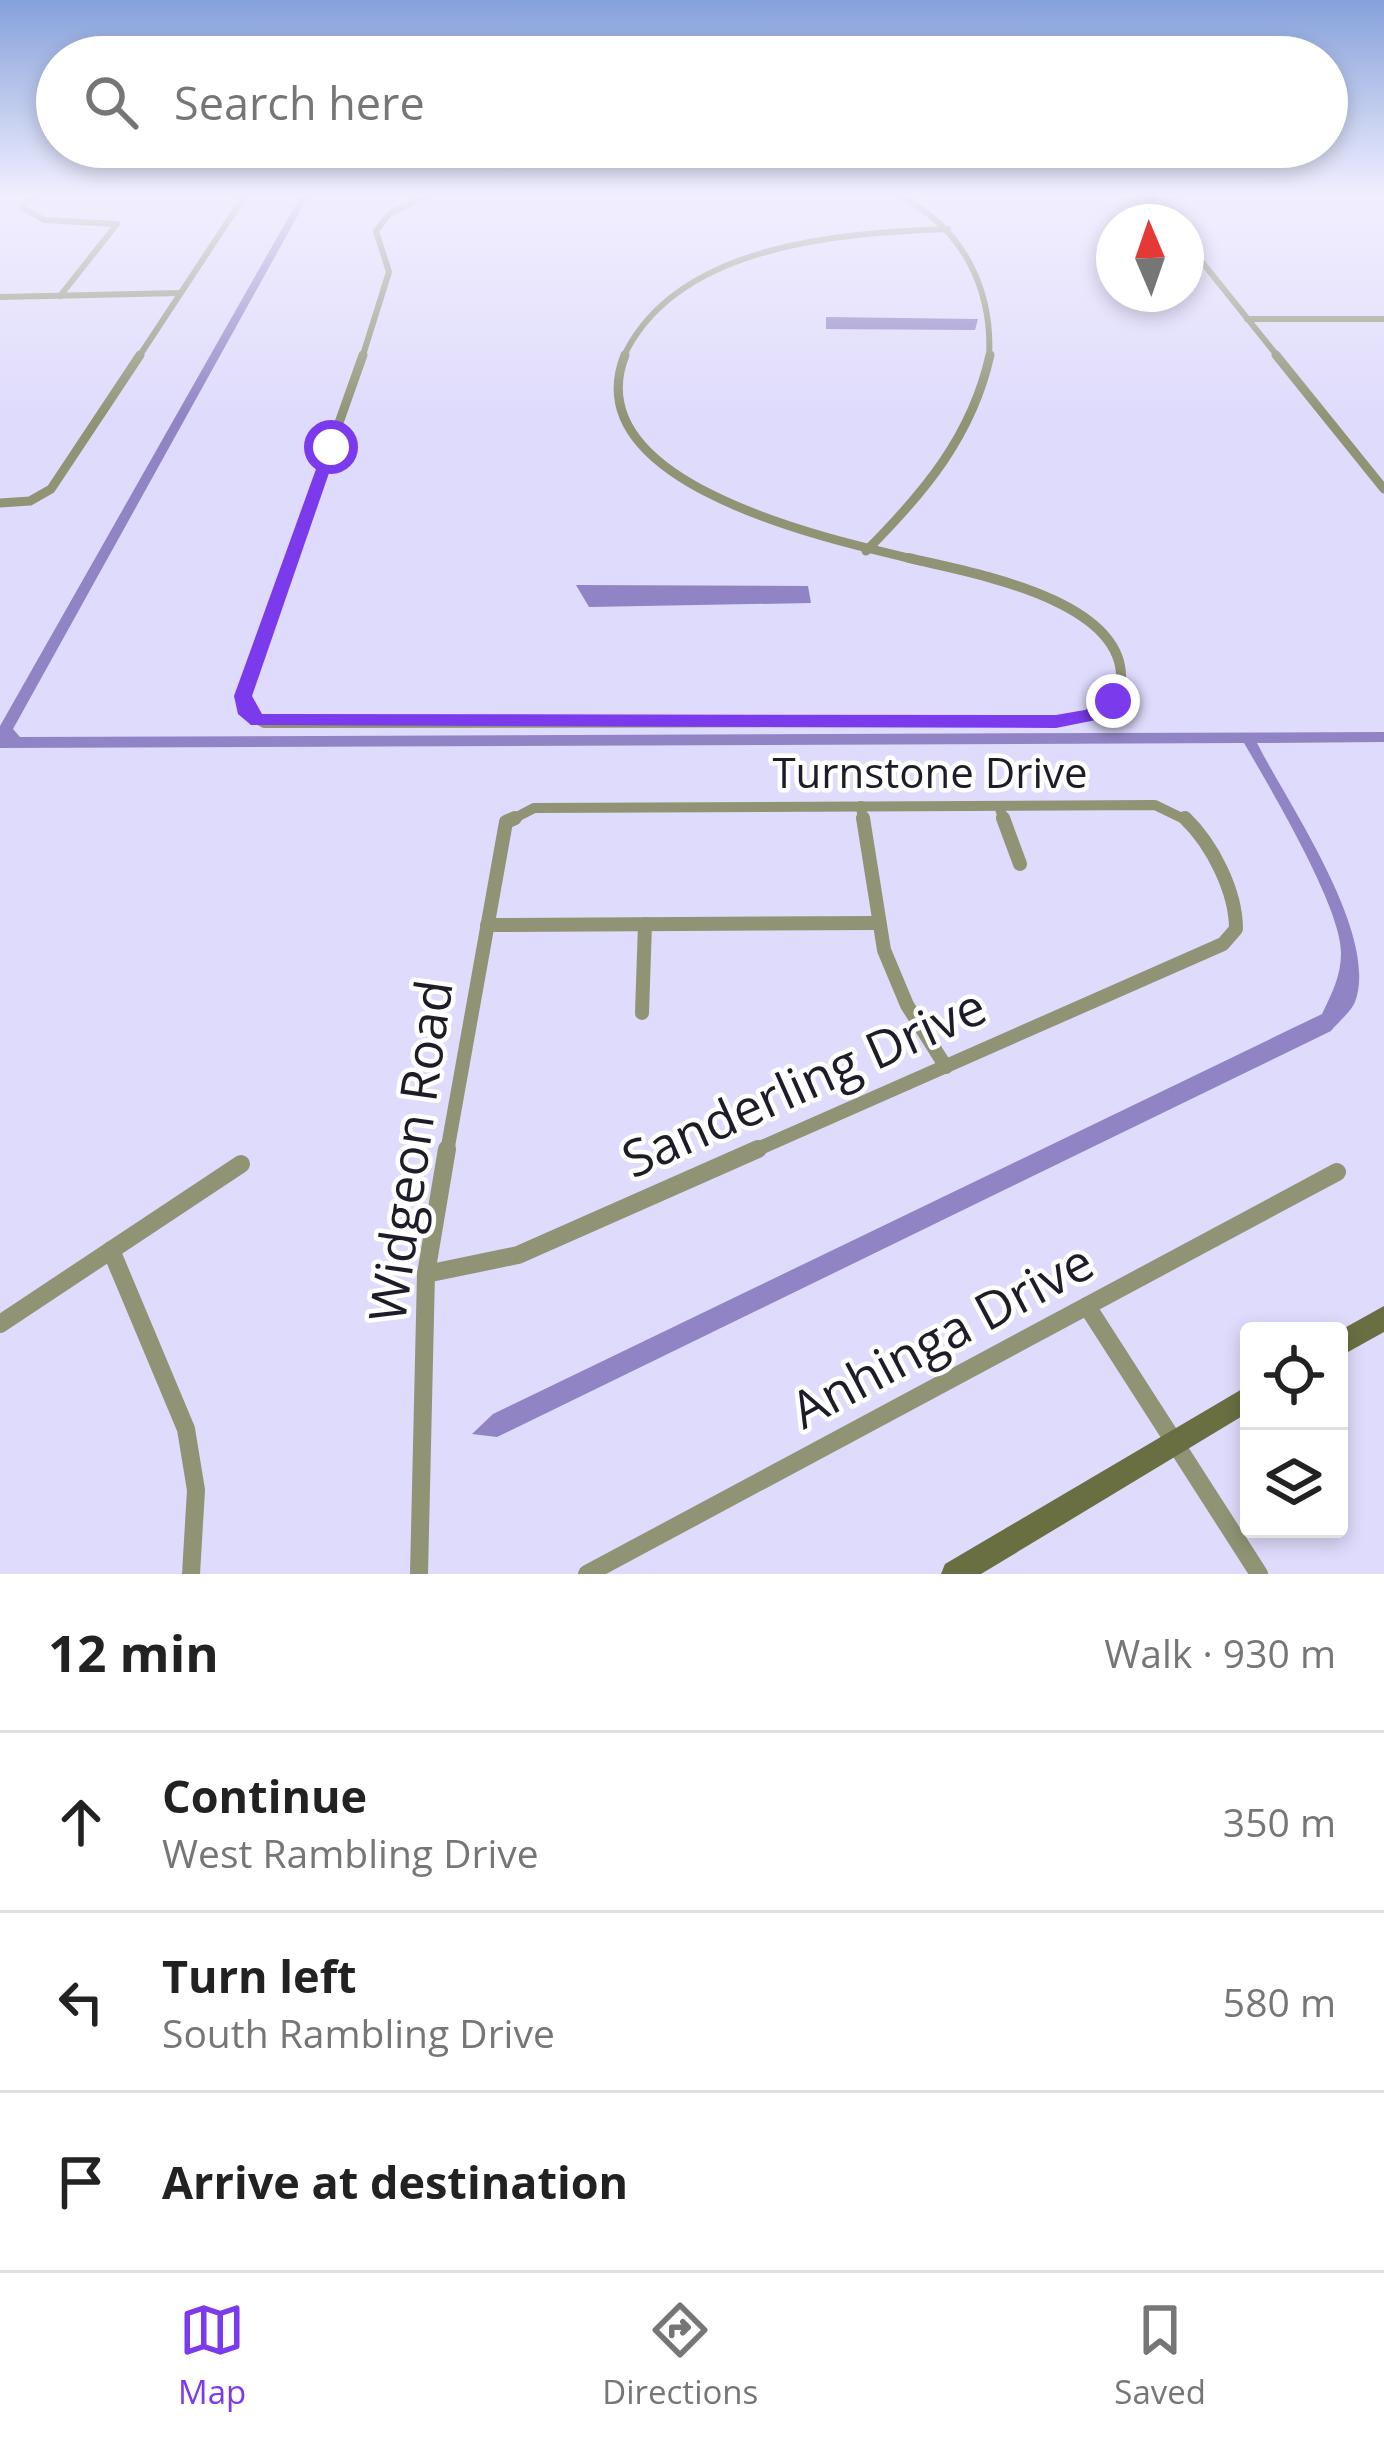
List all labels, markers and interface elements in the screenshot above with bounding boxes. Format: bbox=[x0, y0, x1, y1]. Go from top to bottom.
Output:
search box bbox=[36, 36, 1348, 168]
icon: search bbox=[78, 69, 144, 135]
text: Search here bbox=[174, 72, 425, 133]
north arrow bbox=[1096, 204, 1204, 312]
route start bbox=[304, 420, 358, 474]
route end bbox=[1086, 674, 1140, 728]
street label: Turnstone Drive bbox=[772, 743, 1088, 800]
street label: Sanderling Drive bbox=[610, 970, 996, 1193]
street label: Widgeon Road bbox=[350, 975, 468, 1326]
street label: Anhinga Drive bbox=[778, 1225, 1105, 1443]
map controls bbox=[1240, 1322, 1348, 1538]
button: locate bbox=[1240, 1322, 1348, 1430]
button: layers bbox=[1240, 1430, 1348, 1538]
text: 12 min bbox=[48, 1617, 219, 1687]
text: Walk · 930 m bbox=[1104, 1626, 1336, 1679]
text: Continue bbox=[162, 1765, 367, 1826]
icon: ahead bbox=[48, 1789, 114, 1855]
text: 350 m bbox=[1223, 1795, 1336, 1848]
text: West Rambling Drive bbox=[162, 1826, 539, 1879]
text: Turn left bbox=[162, 1945, 357, 2006]
icon: left bbox=[48, 1969, 114, 2035]
text: 580 m bbox=[1223, 1975, 1336, 2028]
text: South Rambling Drive bbox=[162, 2006, 555, 2059]
icon: arrive bbox=[48, 2149, 114, 2215]
text: Arrive at destination bbox=[162, 2151, 628, 2212]
tab: Map bbox=[178, 2297, 246, 2414]
tab: Directions bbox=[602, 2297, 758, 2414]
tab: Saved bbox=[1114, 2297, 1206, 2414]

